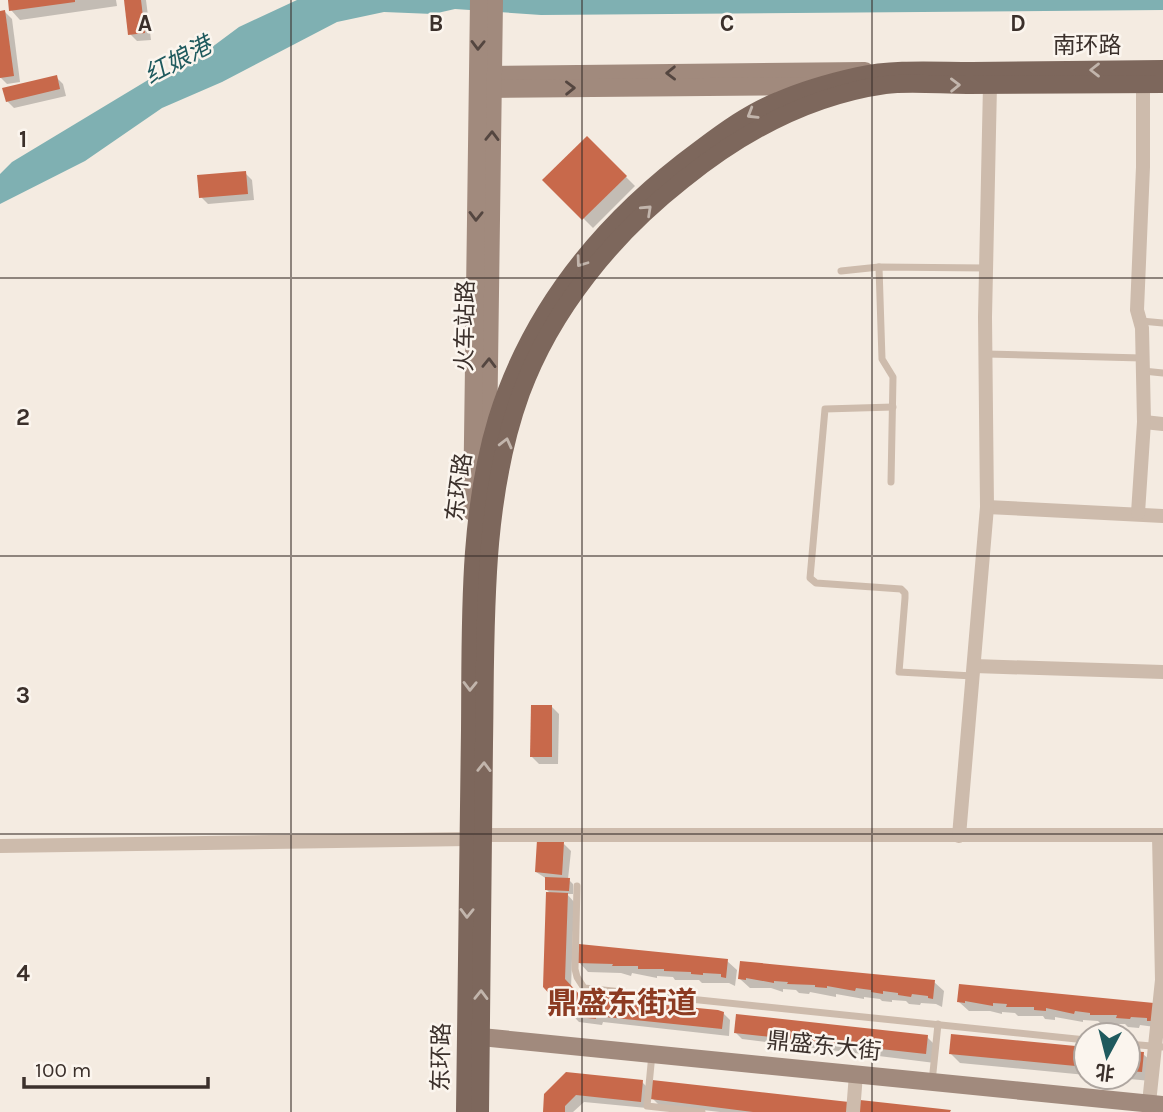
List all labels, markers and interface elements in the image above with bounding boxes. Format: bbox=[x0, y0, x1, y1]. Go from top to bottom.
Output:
text: A bbox=[138, 10, 152, 37]
text: B bbox=[429, 10, 443, 37]
text: C bbox=[720, 10, 734, 37]
text: D bbox=[1010, 10, 1026, 37]
water label: 红娘港 bbox=[140, 29, 219, 89]
street label: 南环路 bbox=[1053, 32, 1122, 59]
one-way arrow bbox=[470, 41, 486, 51]
one-way arrow bbox=[1089, 62, 1100, 78]
one-way arrow bbox=[665, 65, 675, 81]
one-way arrow bbox=[950, 77, 961, 93]
one-way arrow bbox=[566, 80, 576, 96]
one-way arrow bbox=[746, 106, 759, 119]
text: 1 bbox=[19, 126, 27, 153]
one-way arrow bbox=[484, 130, 500, 141]
one-way arrow bbox=[639, 206, 652, 218]
one-way arrow bbox=[468, 212, 484, 222]
one-way arrow bbox=[576, 254, 589, 267]
street label: 火车站路 bbox=[451, 280, 479, 372]
one-way arrow bbox=[481, 358, 497, 368]
text: 2 bbox=[16, 404, 30, 431]
one-way arrow bbox=[498, 437, 512, 449]
street label: 东环路 bbox=[441, 451, 477, 523]
one-way arrow bbox=[462, 681, 478, 691]
text: 3 bbox=[16, 682, 30, 709]
one-way arrow bbox=[476, 762, 492, 772]
one-way arrow bbox=[460, 908, 475, 919]
text: 4 bbox=[16, 960, 30, 987]
district label: 鼎盛东街道 bbox=[547, 985, 697, 1021]
one-way arrow bbox=[473, 989, 489, 1000]
north arrow bbox=[1072, 1021, 1142, 1091]
street label: 东环路 bbox=[427, 1022, 455, 1092]
street label: 鼎盛东大街 bbox=[765, 1027, 883, 1065]
scale bar bbox=[24, 1046, 208, 1090]
text: 100 m bbox=[35, 1058, 92, 1082]
text: 北 bbox=[1094, 1060, 1116, 1084]

